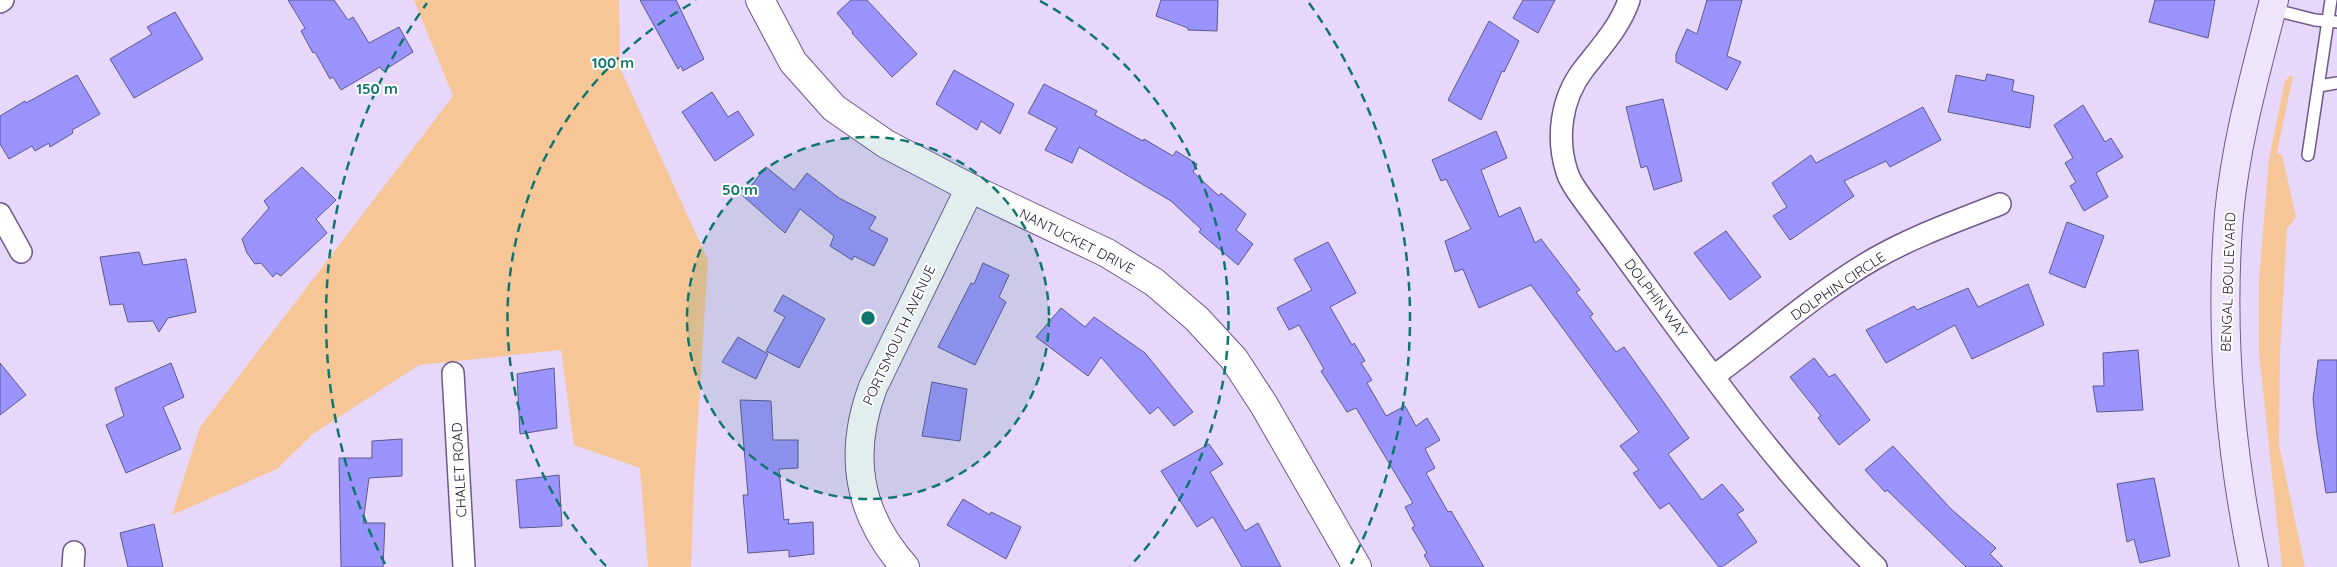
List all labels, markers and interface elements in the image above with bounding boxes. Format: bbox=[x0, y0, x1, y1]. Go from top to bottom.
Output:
text: 100 m bbox=[592, 53, 634, 72]
text: 150 m bbox=[356, 79, 398, 98]
text: 50 m bbox=[722, 180, 758, 199]
street label: NANTUCKET DRIVE bbox=[1016, 204, 1138, 278]
street label: BENGAL BOULEVARD bbox=[2217, 212, 2239, 352]
street label: DOLPHIN CIRCLE bbox=[1787, 248, 1889, 324]
street label: DOLPHIN WAY bbox=[1621, 255, 1691, 341]
street label: PORTSMOUTH AVENUE bbox=[859, 262, 939, 408]
centre of rings bbox=[859, 309, 877, 327]
street label: CHALET ROAD bbox=[448, 422, 470, 518]

